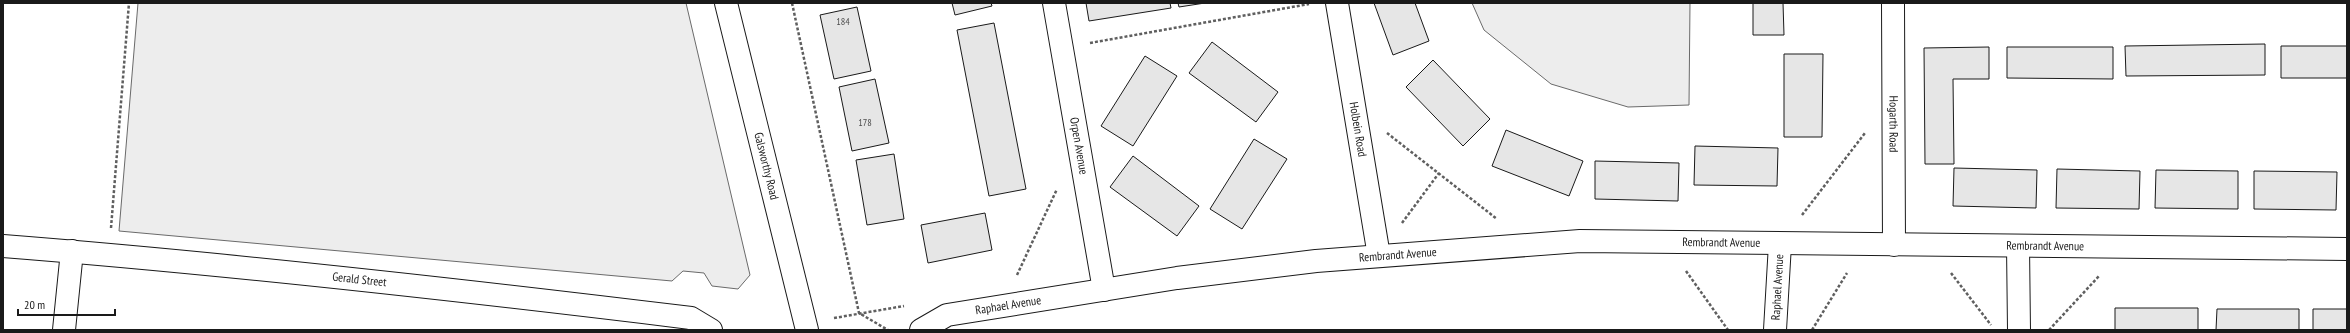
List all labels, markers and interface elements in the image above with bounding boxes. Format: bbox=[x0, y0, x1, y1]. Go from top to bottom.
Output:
house number: 184 bbox=[836, 15, 850, 28]
street label: Hogarth Road bbox=[1886, 96, 1902, 152]
street label: Holbein Road bbox=[1347, 101, 1370, 158]
house number: 178 bbox=[858, 116, 872, 129]
street label: Orpen Avenue bbox=[1067, 116, 1092, 176]
street label: Galsworthy Road bbox=[751, 131, 782, 201]
street label: Rembrandt Avenue bbox=[1682, 234, 1760, 250]
street label: Rembrandt Avenue bbox=[2006, 237, 2084, 253]
street label: Rembrandt Avenue bbox=[1358, 244, 1437, 265]
street label: Raphael Avenue bbox=[1768, 253, 1786, 321]
street label: Gerald Street bbox=[332, 269, 388, 290]
scale bar bbox=[18, 291, 115, 317]
street label: Raphael Avenue bbox=[974, 292, 1042, 317]
text: 20 m bbox=[24, 297, 45, 312]

